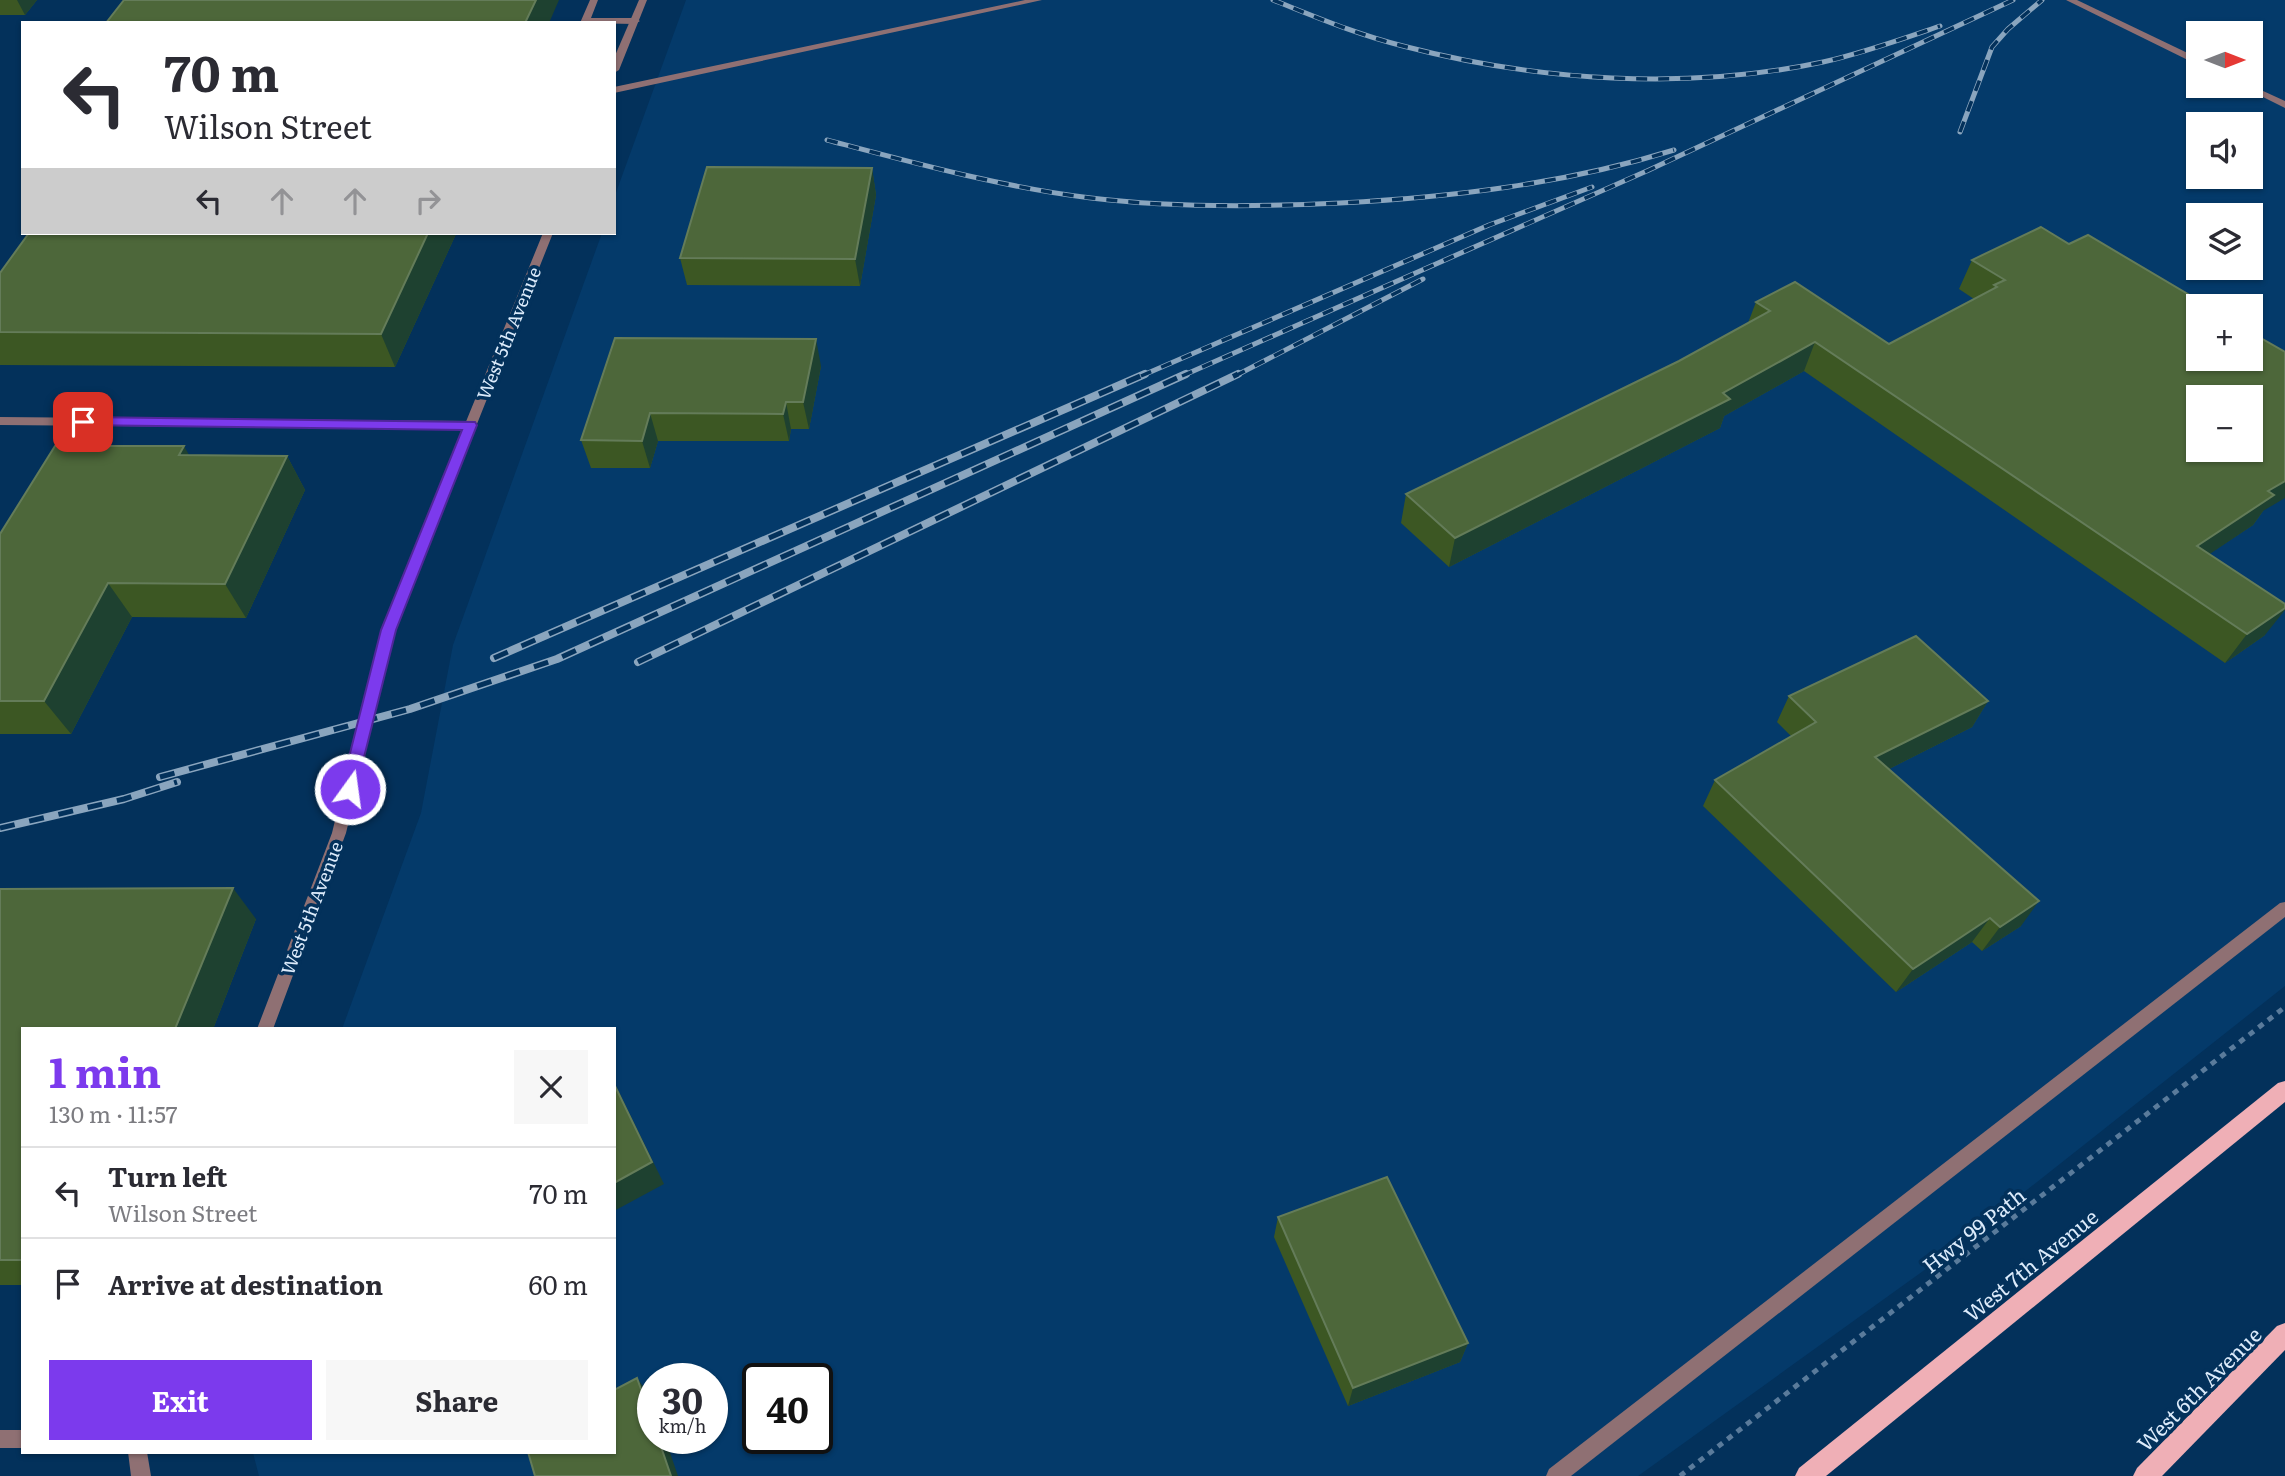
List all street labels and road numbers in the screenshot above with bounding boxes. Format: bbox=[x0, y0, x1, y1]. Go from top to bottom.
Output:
street label: West 5th Avenue bbox=[469, 263, 547, 403]
street label: West 5th Avenue bbox=[273, 837, 349, 979]
street label: Hwy 99 Path bbox=[1915, 1179, 2031, 1279]
street label: West 7th Avenue bbox=[1956, 1200, 2104, 1328]
street label: West 6th Avenue bbox=[2129, 1319, 2267, 1457]

